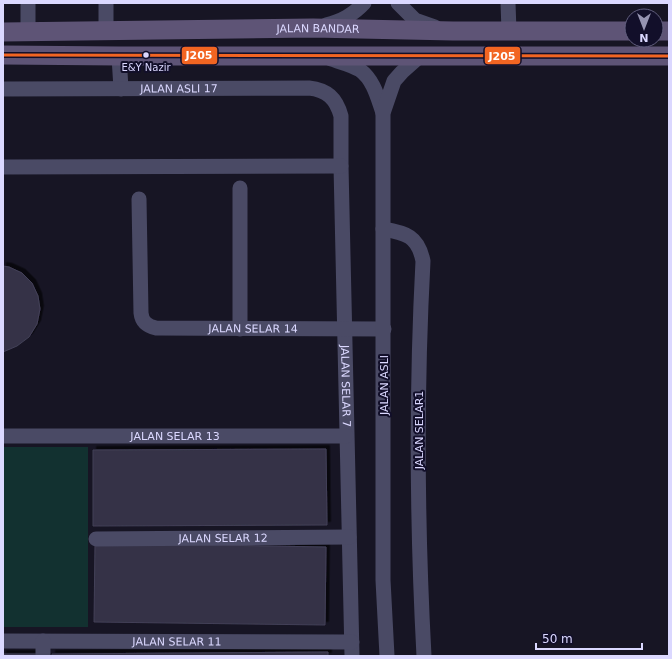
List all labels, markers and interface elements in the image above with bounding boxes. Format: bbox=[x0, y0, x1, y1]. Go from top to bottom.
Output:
north arrow bbox=[624, 8, 664, 48]
street label: JALAN BANDAR bbox=[275, 21, 360, 36]
text: N bbox=[639, 31, 649, 44]
line badge: J205 bbox=[181, 46, 218, 65]
line badge: J205 bbox=[484, 46, 521, 65]
text: J205 bbox=[184, 49, 213, 62]
marker: E&Y Nazir bbox=[141, 50, 151, 60]
text: J205 bbox=[487, 50, 516, 63]
place label: E&Y Nazir bbox=[121, 62, 171, 73]
street label: JALAN ASLI 17 bbox=[139, 82, 218, 95]
street label: JALAN SELAR 14 bbox=[207, 322, 298, 335]
street label: JALAN SELAR 7 bbox=[338, 344, 353, 427]
street label: JALAN ASLI bbox=[378, 355, 391, 416]
street label: JALAN SELAR1 bbox=[413, 391, 426, 470]
street label: JALAN SELAR 13 bbox=[129, 430, 220, 443]
street label: JALAN SELAR 12 bbox=[177, 531, 268, 545]
scale bar bbox=[536, 625, 642, 651]
text: 50 m bbox=[542, 632, 573, 646]
street label: JALAN SELAR 11 bbox=[131, 635, 222, 648]

